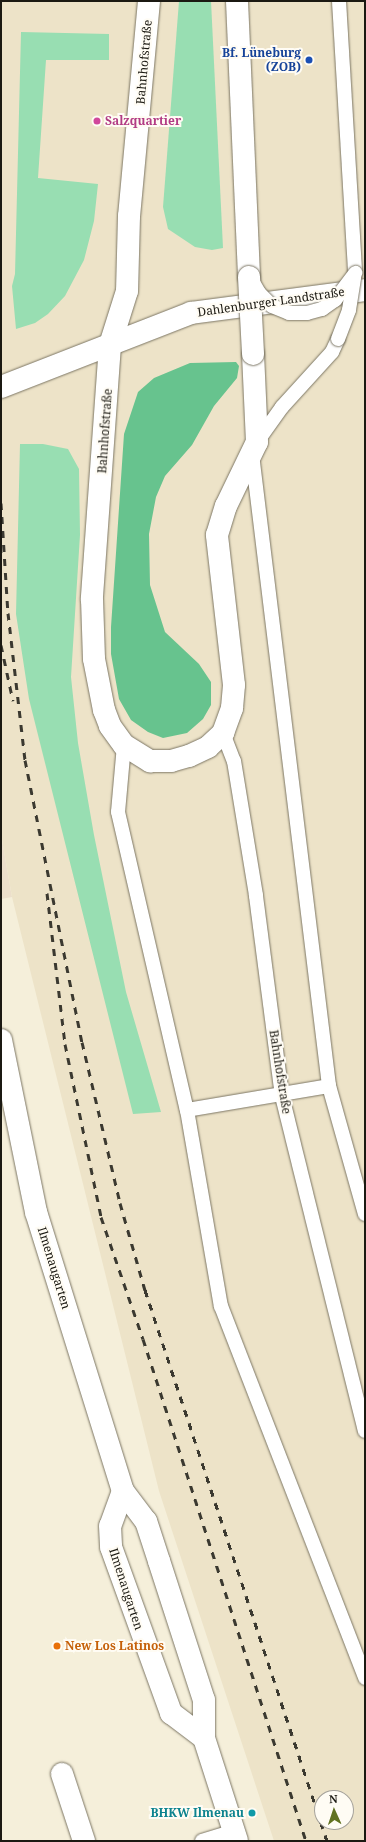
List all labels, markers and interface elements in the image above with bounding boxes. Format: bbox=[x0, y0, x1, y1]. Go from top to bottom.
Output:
street label: Bahnhofstraße bbox=[133, 19, 155, 105]
place label: Bf. Lüneburg (ZOB) bbox=[222, 46, 301, 74]
marker: Bf. Lüneburg (ZOB) bbox=[304, 55, 314, 65]
place label: Salzquartier bbox=[105, 114, 181, 128]
marker: Salzquartier bbox=[92, 116, 102, 126]
street label: Dahlenburger Landstraße bbox=[196, 285, 346, 319]
street label: Bahnhofstraße bbox=[95, 388, 115, 474]
street label: Bahnhofstraße bbox=[266, 1029, 294, 1115]
street label: Ilmenaugarten bbox=[35, 1225, 73, 1311]
street label: Ilmenaugarten bbox=[106, 1546, 146, 1632]
place label: New Los Latinos bbox=[65, 1639, 164, 1653]
marker: New Los Latinos bbox=[52, 1641, 62, 1651]
north arrow bbox=[314, 1790, 354, 1830]
text: N bbox=[329, 1791, 338, 1806]
place label: BHKW Ilmenau bbox=[150, 1806, 244, 1820]
marker: BHKW Ilmenau bbox=[247, 1808, 257, 1818]

